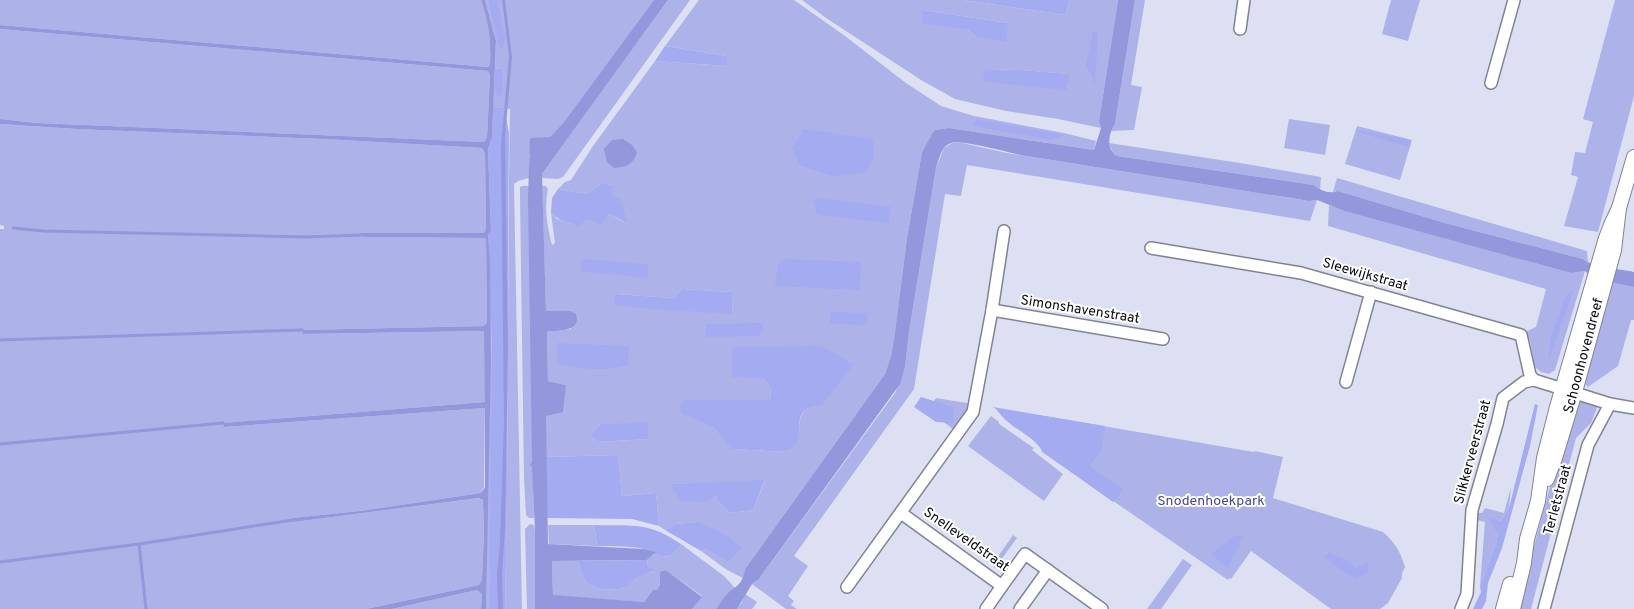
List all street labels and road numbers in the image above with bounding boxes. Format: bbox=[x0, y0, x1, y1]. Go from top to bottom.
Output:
street label: Sleewijkstraat bbox=[1320, 255, 1410, 295]
street label: Simonshavenstraat bbox=[1019, 292, 1141, 328]
street label: Schoonhovendreef bbox=[1560, 296, 1608, 415]
street label: Slikkerveerstraat bbox=[1451, 398, 1495, 506]
street label: Terletstraat bbox=[1540, 463, 1576, 537]
street label: Snelleveldstraat bbox=[920, 504, 1012, 576]

